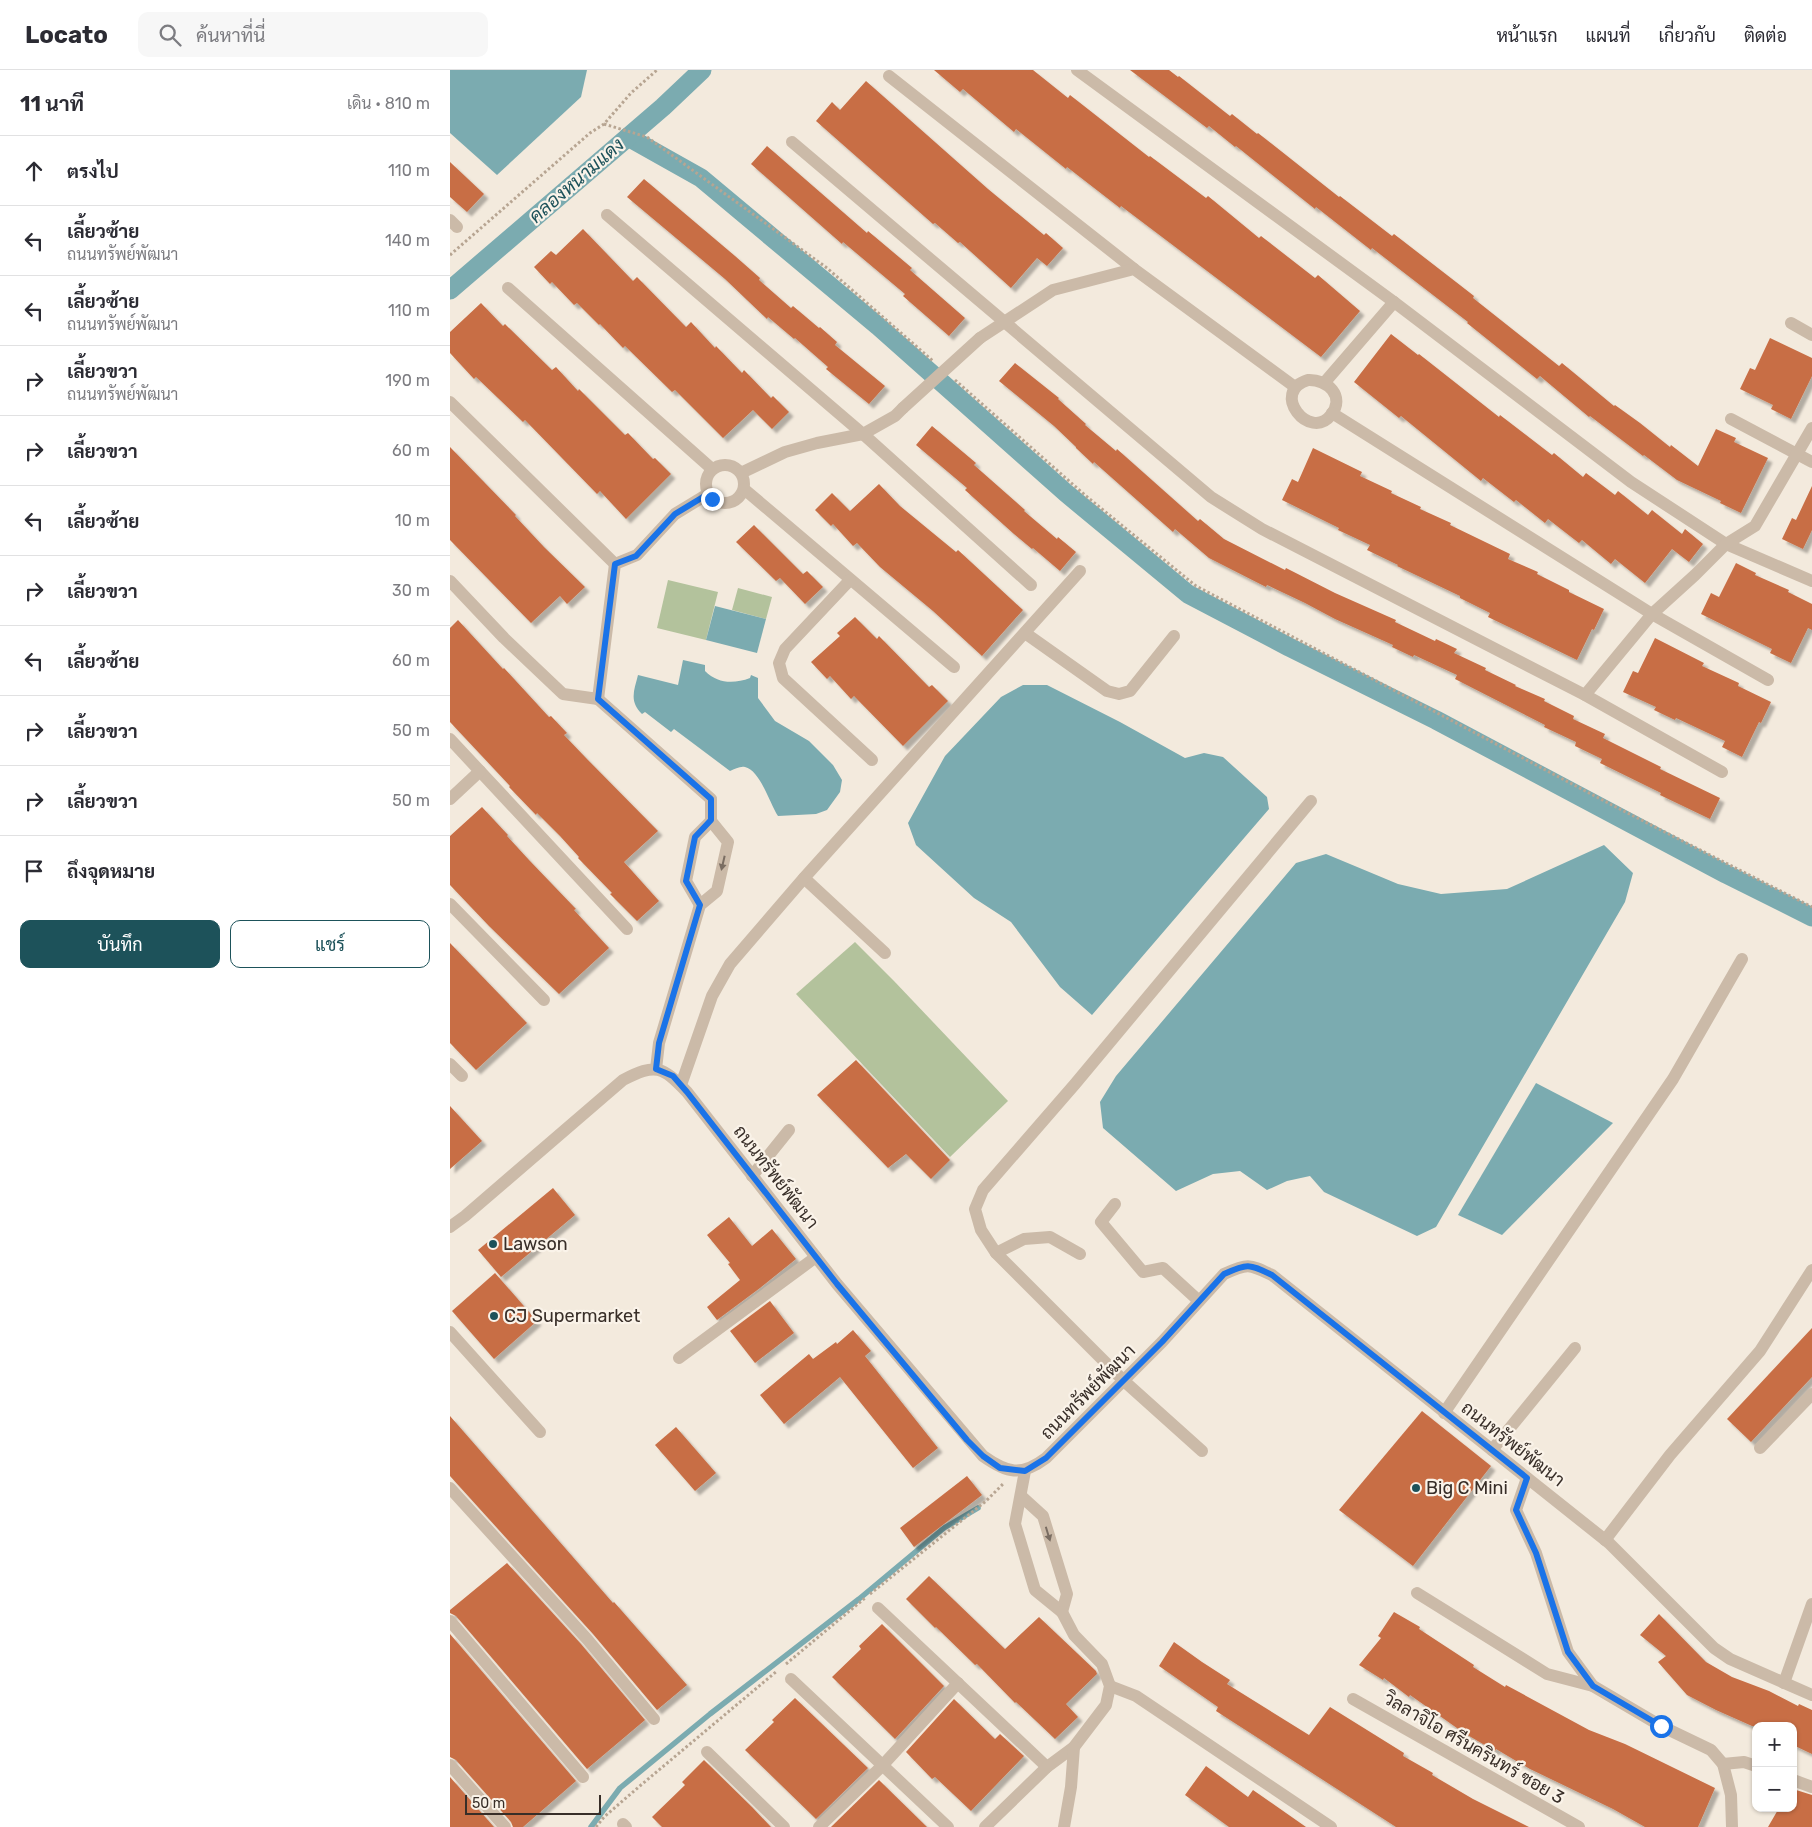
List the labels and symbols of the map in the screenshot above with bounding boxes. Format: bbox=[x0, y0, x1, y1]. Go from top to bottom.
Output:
water label: คลองหนามแดง bbox=[524, 133, 629, 228]
route end bbox=[701, 488, 724, 511]
one-way arrow bbox=[719, 855, 727, 870]
street label: ถนนทรัพย์พัฒนา bbox=[729, 1120, 825, 1233]
place label: Lawson bbox=[503, 1233, 568, 1255]
marker: Lawson bbox=[487, 1238, 499, 1250]
place label: CJ Supermarket bbox=[504, 1305, 640, 1327]
marker: CJ Supermarket bbox=[488, 1310, 500, 1322]
street label: ถนนทรัพย์พัฒนา bbox=[1035, 1339, 1140, 1444]
street label: ถนนทรัพย์พัฒนา bbox=[1457, 1395, 1570, 1491]
place label: Big C Mini bbox=[1426, 1477, 1508, 1499]
marker: Big C Mini bbox=[1410, 1482, 1422, 1494]
one-way arrow bbox=[1045, 1527, 1053, 1542]
street label: วิลลาจิโอ ศรีนครินทร์ ซอย 3 bbox=[1379, 1685, 1569, 1809]
route start bbox=[1650, 1715, 1673, 1738]
scale bar bbox=[465, 1792, 601, 1815]

